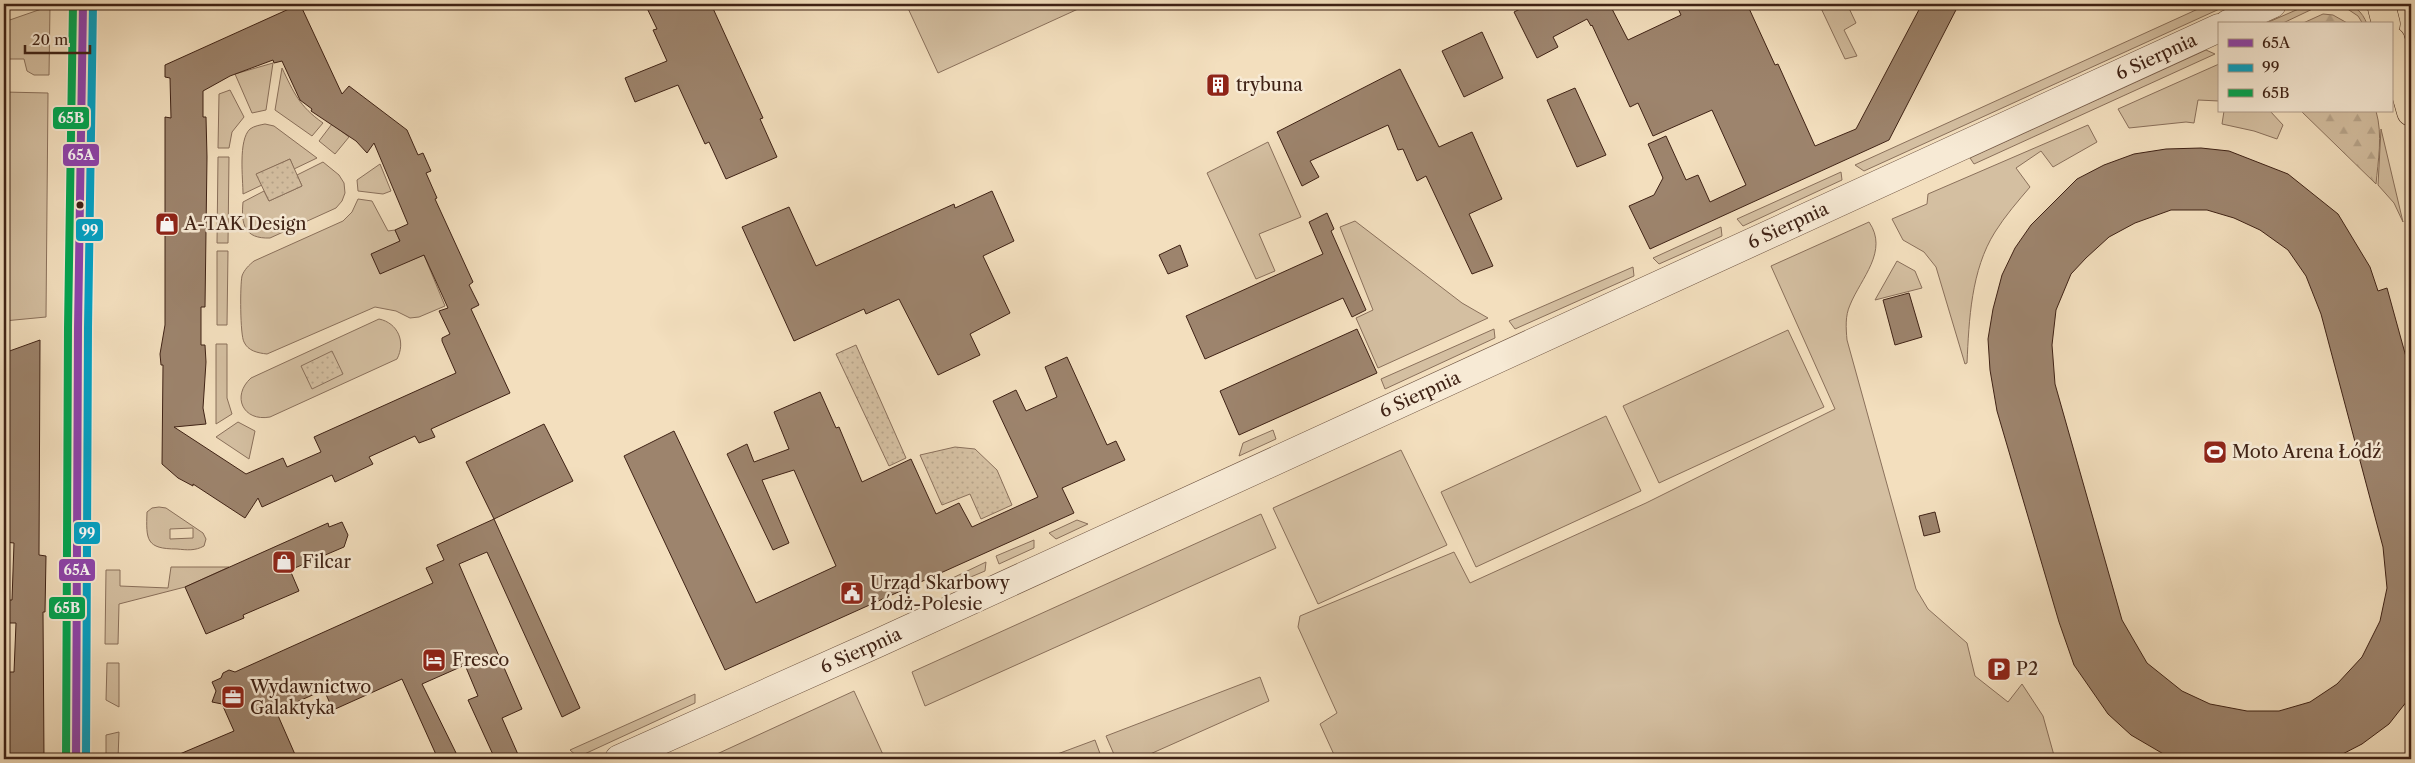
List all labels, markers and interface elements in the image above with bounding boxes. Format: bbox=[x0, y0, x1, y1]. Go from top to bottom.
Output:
scale bar bbox=[25, 22, 90, 54]
legend bbox=[2218, 22, 2392, 112]
street label: 6 Sierpnia bbox=[2112, 29, 2201, 85]
text: 20 m bbox=[32, 30, 68, 49]
text: 65A bbox=[2262, 33, 2291, 52]
text: 99 bbox=[2262, 57, 2280, 76]
building icon: trybuna bbox=[1205, 72, 1231, 98]
place label: trybuna bbox=[1236, 74, 1303, 96]
text: 65B bbox=[2262, 83, 2289, 102]
line badge: 65B bbox=[52, 106, 90, 130]
text: 65B bbox=[58, 109, 84, 127]
line badge: 65A bbox=[62, 143, 100, 167]
text: 65A bbox=[68, 146, 96, 164]
street label: 6 Sierpnia bbox=[1744, 197, 1833, 254]
unlabelled marker bbox=[75, 200, 85, 210]
shop icon: A-TAK Design bbox=[154, 211, 180, 237]
place label: A-TAK Design bbox=[183, 213, 307, 235]
line badge: 99 bbox=[75, 218, 104, 242]
text: 99 bbox=[82, 221, 98, 239]
street label: 6 Sierpnia bbox=[1376, 366, 1464, 423]
sports icon: Moto Arena Łódź bbox=[2202, 439, 2228, 465]
place label: Moto Arena Łódź bbox=[2232, 441, 2381, 463]
line badge: 99 bbox=[73, 521, 101, 545]
text: 99 bbox=[79, 524, 95, 542]
shop icon: Filcar bbox=[271, 549, 297, 575]
place label: Filcar bbox=[302, 551, 351, 573]
line badge: 65A bbox=[58, 558, 96, 582]
text: 65A bbox=[64, 561, 92, 579]
place label: Urząd Skarbowy Łódż-Polesie bbox=[870, 572, 1011, 615]
public building icon: Urząd Skarbowy Łódż-Polesie bbox=[839, 580, 865, 606]
line badge: 65B bbox=[48, 596, 86, 620]
text: 65B bbox=[54, 599, 80, 617]
street label: 6 Sierpnia bbox=[817, 623, 905, 678]
hotel icon: Fresco bbox=[421, 647, 447, 673]
place label: Fresco bbox=[452, 649, 509, 671]
parking icon: P2 bbox=[1986, 656, 2012, 682]
place label: P2 bbox=[2016, 658, 2038, 680]
place label: Wydawnictwo Galaktyka bbox=[249, 676, 371, 719]
office icon: Wydawnictwo Galaktyka bbox=[220, 684, 246, 710]

